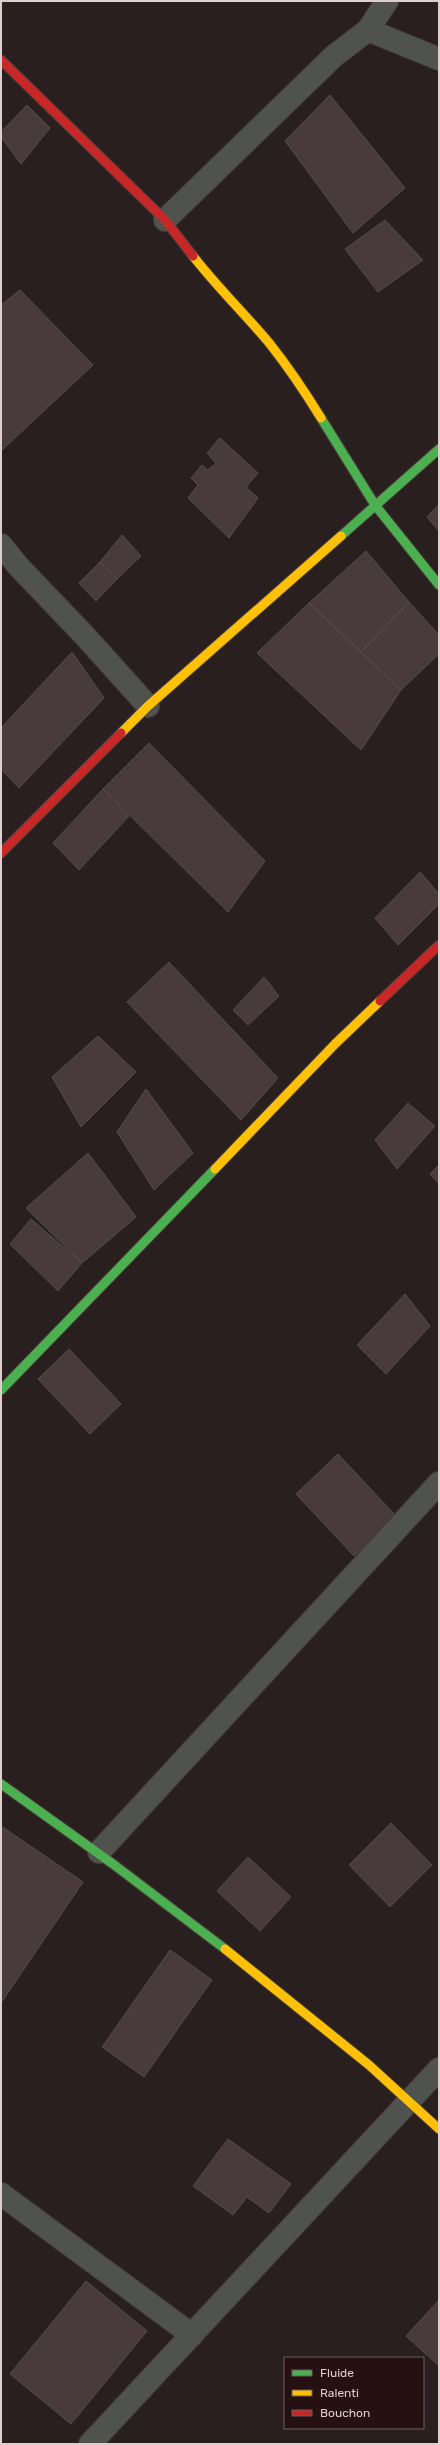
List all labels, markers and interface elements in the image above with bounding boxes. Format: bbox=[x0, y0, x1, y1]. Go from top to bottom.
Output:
legend bbox=[284, 2357, 424, 2429]
text: Fluide bbox=[320, 2366, 354, 2380]
text: Ralenti bbox=[320, 2386, 359, 2400]
text: Bouchon bbox=[320, 2406, 370, 2420]

